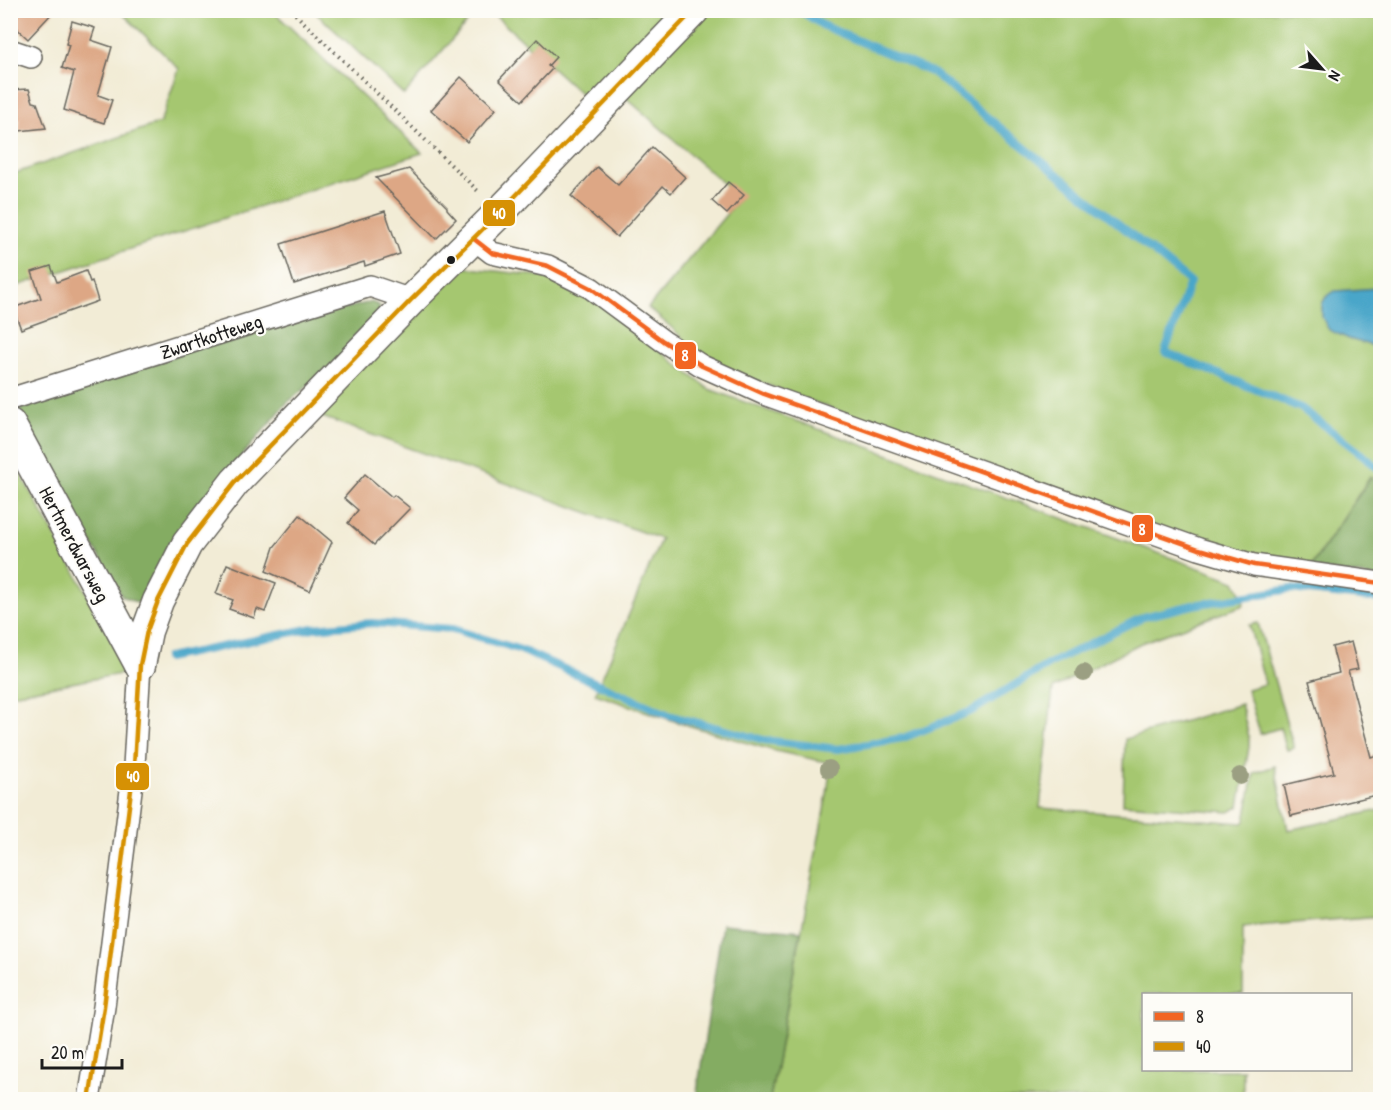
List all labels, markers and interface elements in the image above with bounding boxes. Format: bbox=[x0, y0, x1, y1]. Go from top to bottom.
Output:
north arrow bbox=[1292, 39, 1352, 99]
text: N bbox=[1323, 67, 1347, 85]
line badge: 40 bbox=[482, 199, 516, 227]
text: 40 bbox=[492, 202, 506, 224]
unlabelled marker bbox=[445, 254, 457, 266]
street label: Zwartkotteweg bbox=[156, 307, 266, 365]
line badge: 8 bbox=[674, 341, 697, 370]
text: 8 bbox=[682, 344, 689, 366]
street label: Hertmerdwarsweg bbox=[33, 481, 117, 607]
line badge: 8 bbox=[1131, 514, 1154, 543]
text: 8 bbox=[1139, 518, 1146, 540]
line badge: 40 bbox=[115, 762, 150, 791]
text: 40 bbox=[126, 765, 140, 787]
legend bbox=[1142, 993, 1352, 1071]
text: 8 bbox=[1196, 1004, 1204, 1029]
scale bar bbox=[42, 1032, 122, 1070]
text: 40 bbox=[1196, 1034, 1211, 1059]
text: 20 m bbox=[51, 1040, 84, 1065]

